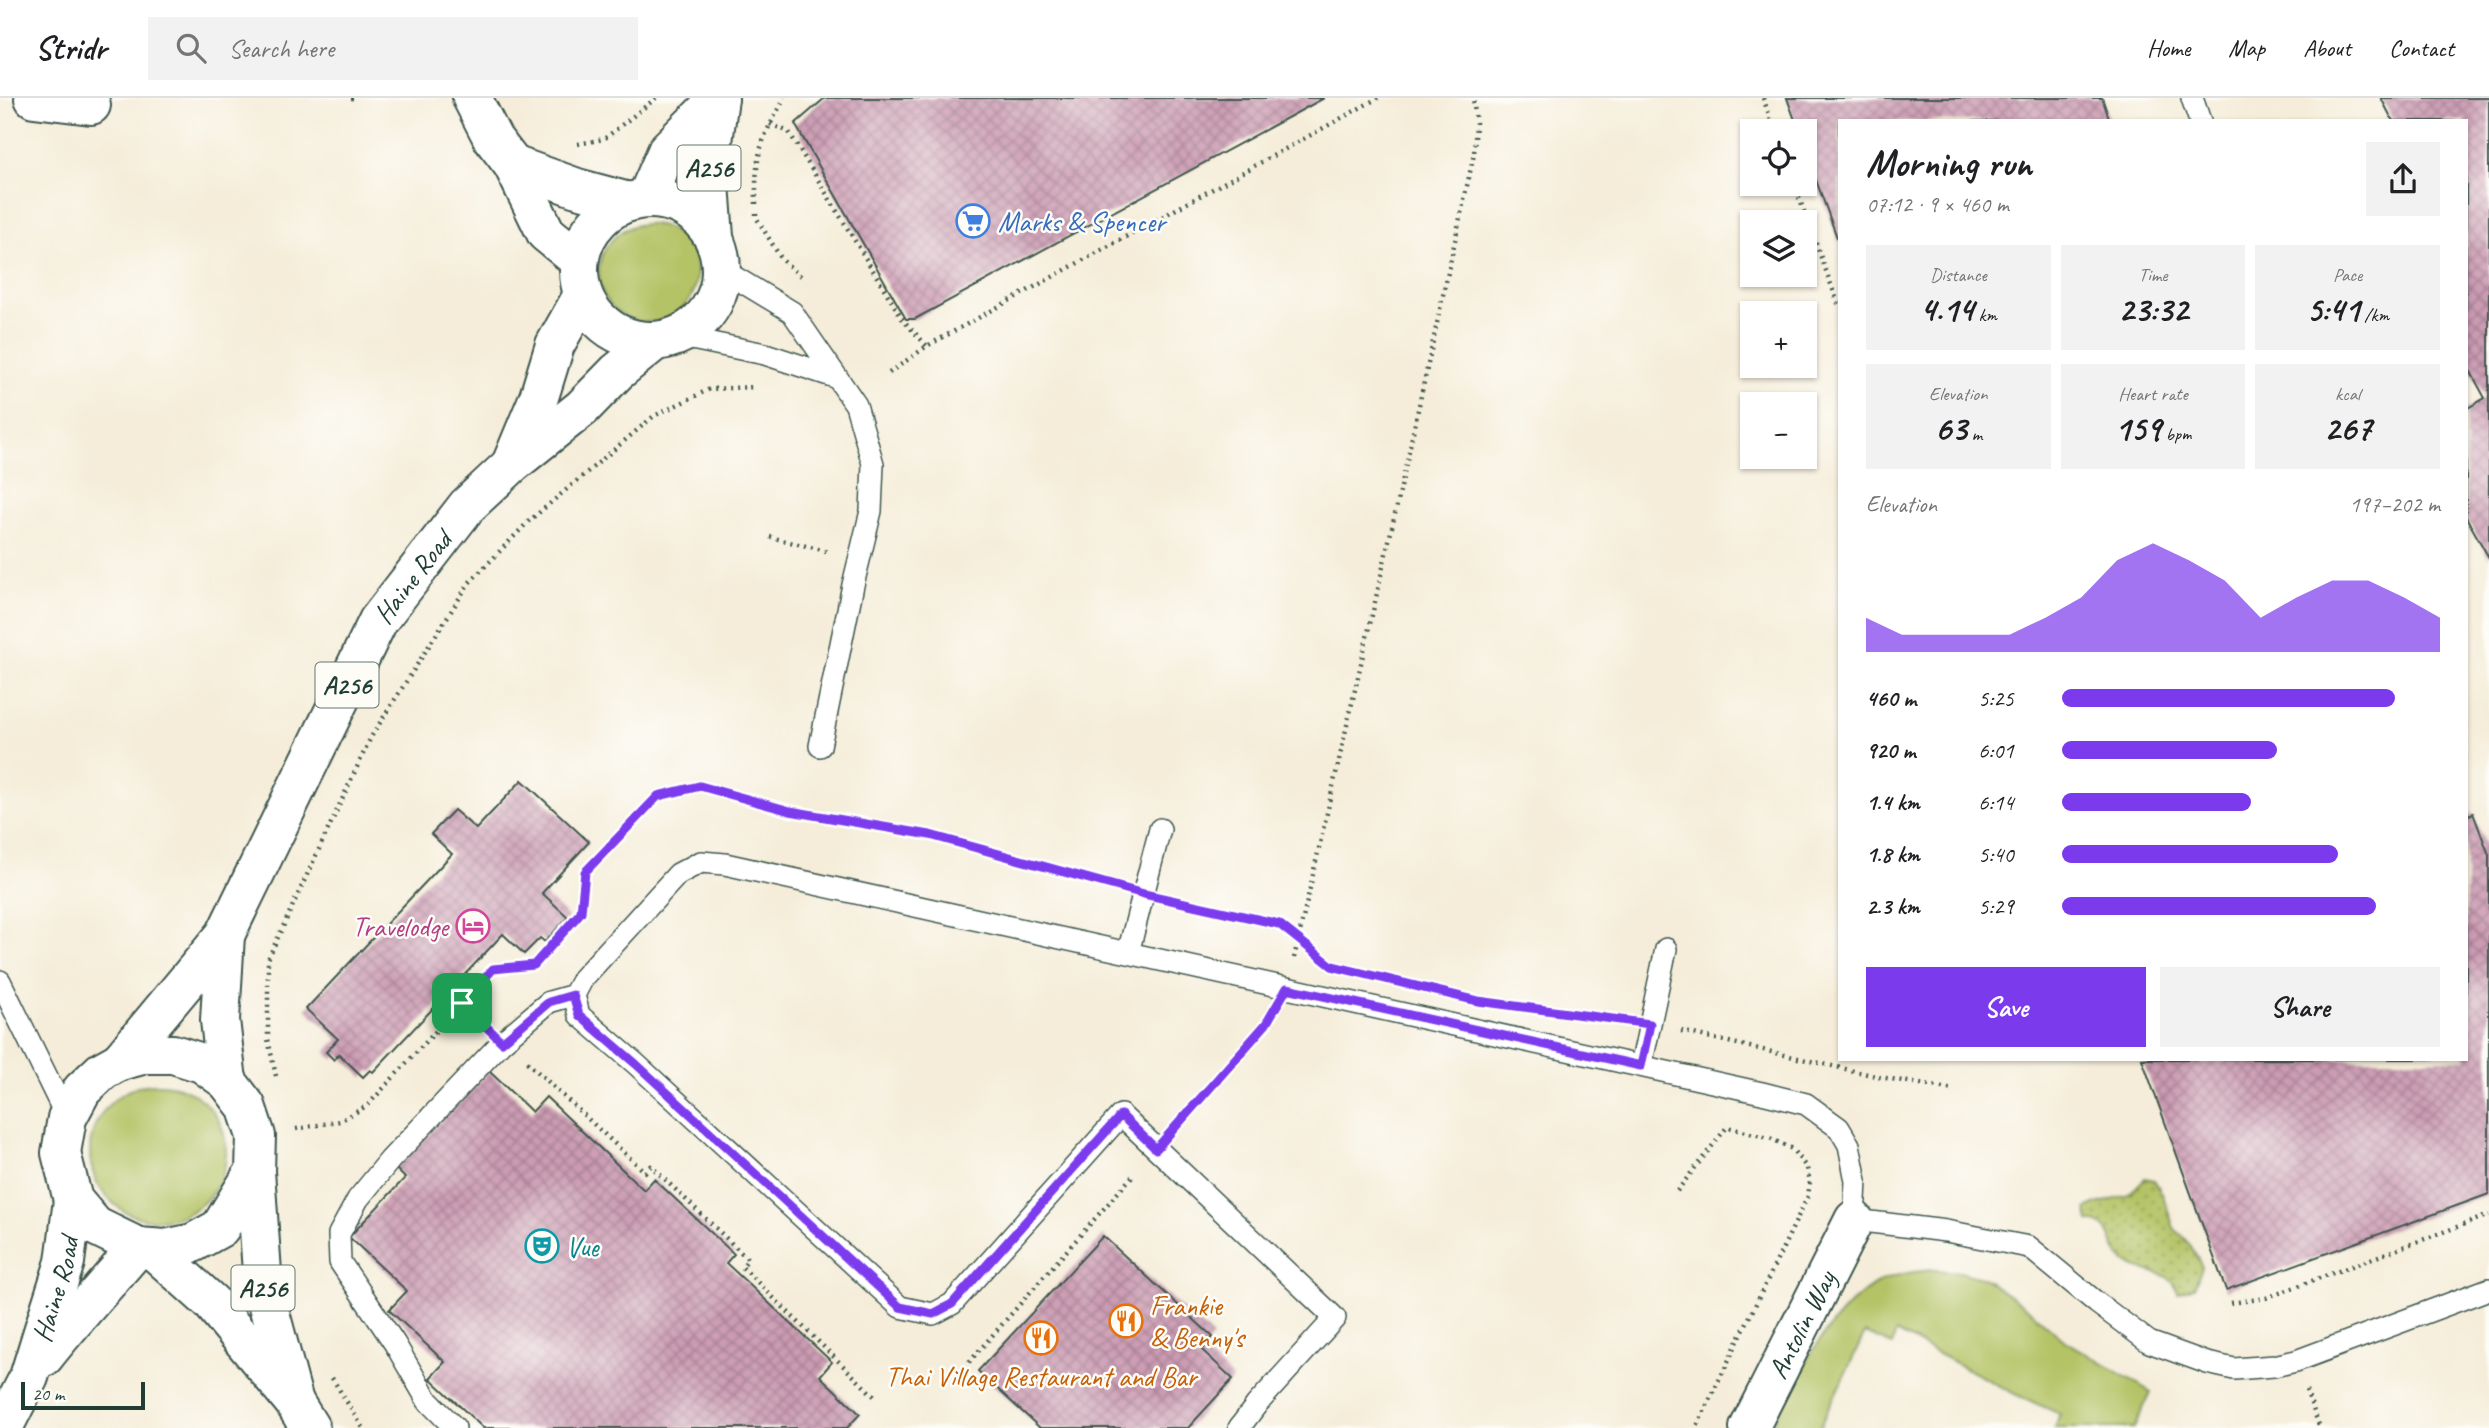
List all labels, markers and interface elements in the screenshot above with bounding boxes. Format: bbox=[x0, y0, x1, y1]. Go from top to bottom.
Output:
search box bbox=[148, 17, 638, 80]
text: Stridr bbox=[35, 27, 106, 69]
icon: search bbox=[172, 29, 210, 67]
text: Search here bbox=[228, 32, 334, 65]
text: Home bbox=[2147, 33, 2190, 63]
text: Map bbox=[2228, 33, 2265, 63]
text: About bbox=[2303, 33, 2351, 63]
text: Contact bbox=[2389, 33, 2454, 63]
map controls bbox=[1740, 119, 1817, 469]
button: locate bbox=[1740, 119, 1817, 196]
text: Morning run bbox=[1866, 140, 2032, 187]
button: share bbox=[2366, 142, 2440, 216]
road number: A256 bbox=[678, 146, 740, 190]
text: 07:12 · 9 × 460 m bbox=[1866, 190, 2009, 219]
supermarket icon: Marks & Spencer bbox=[954, 202, 992, 240]
place label: Marks & Spencer bbox=[998, 204, 1168, 239]
button: layers bbox=[1740, 210, 1817, 287]
text: Distance bbox=[1930, 263, 1987, 287]
text: Time bbox=[2138, 263, 2168, 287]
text: Pace bbox=[2333, 263, 2362, 287]
text: 4.14 bbox=[1920, 287, 1974, 332]
text: 23:32 bbox=[2118, 287, 2188, 332]
text: 5:41 bbox=[2306, 287, 2360, 332]
button: + bbox=[1740, 301, 1817, 378]
text: km bbox=[1974, 303, 1997, 327]
text: /km bbox=[2360, 303, 2389, 327]
text: Elevation bbox=[1929, 382, 1988, 406]
text: Heart rate bbox=[2118, 382, 2188, 406]
text: kcal bbox=[2335, 382, 2360, 406]
button: − bbox=[1740, 392, 1817, 469]
text: 63 bbox=[1935, 406, 1967, 451]
text: 159 bbox=[2115, 406, 2161, 451]
text: 267 bbox=[2324, 406, 2372, 451]
text: m bbox=[1967, 422, 1982, 446]
text: bpm bbox=[2161, 422, 2191, 446]
text: Elevation bbox=[1866, 490, 1937, 519]
text: 197–202 m bbox=[2349, 490, 2440, 519]
street label: Haine Road bbox=[365, 520, 461, 630]
road number: A256 bbox=[316, 663, 378, 708]
text: 460 m bbox=[1866, 684, 1916, 713]
text: 5:25 bbox=[1978, 684, 2014, 713]
text: 920 m bbox=[1866, 736, 1915, 765]
text: 6:01 bbox=[1978, 736, 2014, 765]
text: 1.4 km bbox=[1866, 788, 1920, 817]
text: 6:14 bbox=[1978, 788, 2014, 817]
text: 1.8 km bbox=[1866, 840, 1920, 869]
text: 5:40 bbox=[1978, 840, 2014, 869]
text: 2.3 km bbox=[1866, 892, 1920, 921]
text: 5:29 bbox=[1978, 892, 2014, 921]
hotel icon: Travelodge bbox=[454, 907, 492, 945]
place label: Travelodge bbox=[352, 909, 450, 944]
button: Save bbox=[1866, 967, 2146, 1047]
button: Share bbox=[2160, 967, 2440, 1047]
pin bbox=[432, 973, 492, 1033]
icon: arrive bbox=[443, 984, 481, 1022]
theatre icon: Vue bbox=[523, 1227, 561, 1265]
place label: Vue bbox=[566, 1229, 600, 1264]
street label: Haine Road bbox=[23, 1231, 86, 1346]
street label: Antolin Way bbox=[1759, 1263, 1844, 1384]
road number: A256 bbox=[232, 1266, 294, 1310]
place label: Frankie & Benny's bbox=[1150, 1288, 1246, 1355]
restaurant icon: Frankie & Benny's bbox=[1107, 1302, 1145, 1340]
restaurant icon: Thai Village Restaurant and Bar bbox=[1022, 1319, 1060, 1357]
place label: Thai Village Restaurant and Bar bbox=[885, 1359, 1198, 1394]
scale bar bbox=[21, 1379, 145, 1411]
text: 20 m bbox=[32, 1382, 64, 1406]

